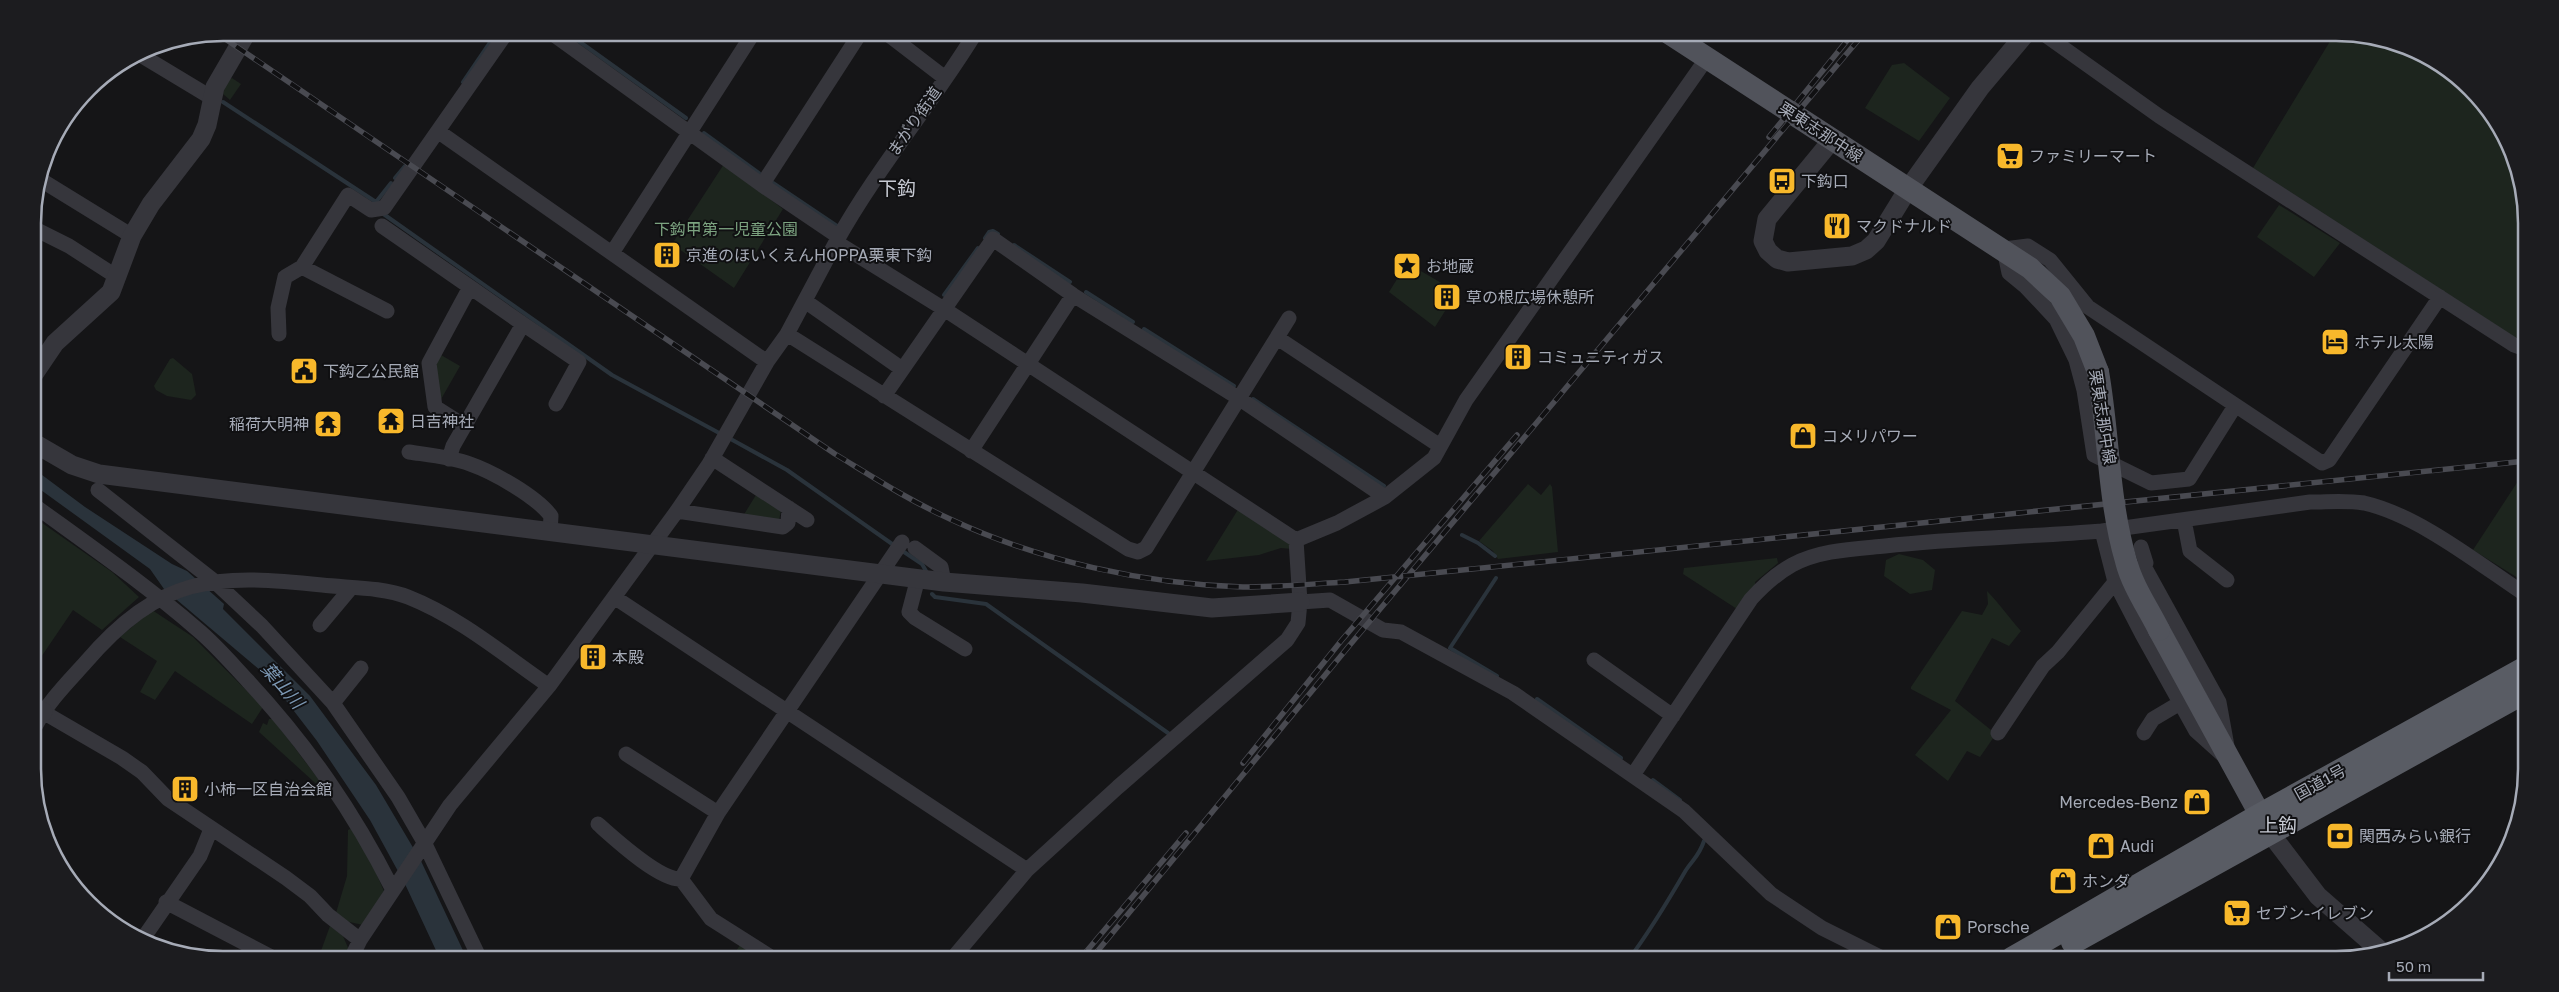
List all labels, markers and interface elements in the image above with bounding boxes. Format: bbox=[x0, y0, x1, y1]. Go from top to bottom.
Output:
street label: まがり街道 bbox=[883, 82, 945, 160]
street label: 栗東志那中線 bbox=[1775, 97, 1867, 167]
supermarket icon: ファミリーマート bbox=[1995, 141, 2025, 171]
place label: ファミリーマート bbox=[2029, 146, 2157, 166]
bus stop icon: 下鈎口 bbox=[1767, 166, 1797, 196]
place label: 下鈎口 bbox=[1801, 171, 1849, 191]
district label: 下鈎 bbox=[878, 176, 916, 199]
restaurant icon: マクドナルド bbox=[1822, 211, 1852, 241]
place label: マクドナルド bbox=[1856, 216, 1952, 236]
park label: 下鈎甲第一児童公園 bbox=[654, 219, 798, 239]
building icon: 京進のほいくえんHOPPA栗東下鈎 bbox=[652, 240, 682, 270]
place label: 京進のほいくえんHOPPA栗東下鈎 bbox=[686, 245, 932, 265]
place icon: お地蔵 bbox=[1392, 251, 1422, 281]
place label: お地蔵 bbox=[1426, 256, 1474, 276]
building icon: 草の根広場休憩所 bbox=[1432, 282, 1462, 312]
place label: 草の根広場休憩所 bbox=[1466, 287, 1594, 307]
hotel icon: ホテル太陽 bbox=[2320, 327, 2350, 357]
place label: ホテル太陽 bbox=[2354, 332, 2434, 352]
building icon: コミュニティガス bbox=[1503, 342, 1533, 372]
place label: コミュニティガス bbox=[1537, 347, 1664, 367]
public building icon: 下鈎乙公民館 bbox=[289, 356, 319, 386]
place label: 下鈎乙公民館 bbox=[323, 361, 419, 381]
street label: 栗東志那中線 bbox=[2086, 368, 2120, 466]
temple icon: 日吉神社 bbox=[376, 406, 406, 436]
temple icon: 稲荷大明神 bbox=[313, 409, 343, 439]
place label: 日吉神社 bbox=[410, 411, 474, 431]
place label: 稲荷大明神 bbox=[229, 414, 309, 434]
shop icon: コメリパワー bbox=[1788, 421, 1818, 451]
place label: コメリパワー bbox=[1822, 426, 1918, 446]
building icon: 本殿 bbox=[578, 642, 608, 672]
place label: 本殿 bbox=[612, 647, 644, 667]
water label: 葉山川 bbox=[257, 657, 310, 714]
street label: 国道1号 bbox=[2291, 760, 2349, 804]
building icon: 小柿一区自治会館 bbox=[170, 774, 200, 804]
place label: 小柿一区自治会館 bbox=[204, 779, 332, 799]
shop icon: Mercedes-Benz bbox=[2182, 787, 2212, 817]
place label: Mercedes-Benz bbox=[2059, 792, 2178, 812]
district label: 上鈎 bbox=[2259, 813, 2297, 836]
bank icon: 関西みらい銀行 bbox=[2325, 821, 2355, 851]
place label: 関西みらい銀行 bbox=[2359, 826, 2471, 846]
shop icon: Audi bbox=[2086, 831, 2116, 861]
place label: Audi bbox=[2120, 836, 2154, 856]
shop icon: ホンダ bbox=[2048, 866, 2078, 896]
place label: ホンダ bbox=[2082, 871, 2130, 891]
supermarket icon: セブン-イレブン bbox=[2222, 898, 2252, 928]
place label: セブン-イレブン bbox=[2256, 903, 2374, 923]
shop icon: Porsche bbox=[1933, 912, 1963, 942]
place label: Porsche bbox=[1967, 917, 2029, 937]
scale bar bbox=[2389, 950, 2483, 982]
text: 50 m bbox=[2396, 957, 2431, 975]

